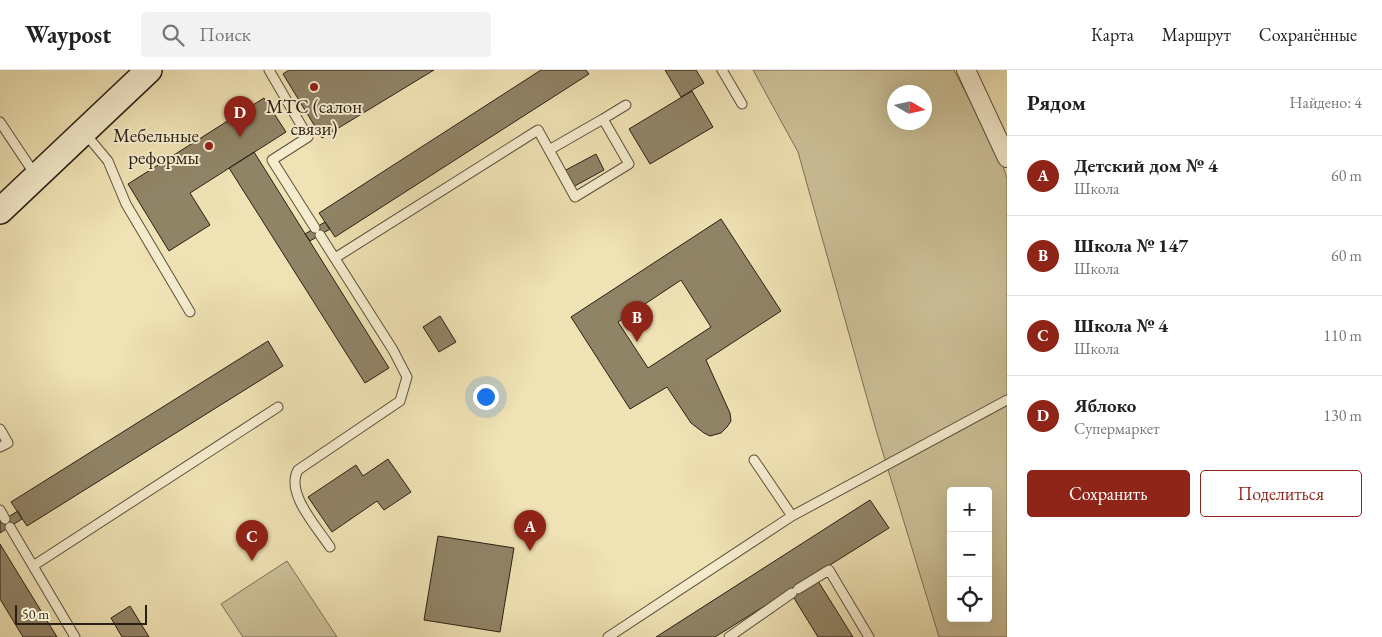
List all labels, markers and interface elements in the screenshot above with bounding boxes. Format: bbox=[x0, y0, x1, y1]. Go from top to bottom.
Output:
search box bbox=[141, 12, 491, 57]
text: Waypost bbox=[25, 19, 111, 50]
icon: search bbox=[159, 21, 187, 49]
text: Поиск bbox=[199, 22, 251, 47]
text: Карта bbox=[1091, 23, 1134, 46]
text: Маршрут bbox=[1162, 23, 1231, 46]
text: Сохранённые bbox=[1259, 23, 1357, 46]
marker: МТС (салон связи) bbox=[308, 81, 320, 93]
north arrow bbox=[887, 85, 932, 130]
text: Рядом bbox=[1027, 89, 1086, 116]
text: Найдено: 4 bbox=[1290, 92, 1362, 113]
place label: МТС (салон связи) bbox=[266, 94, 362, 141]
pin: D bbox=[224, 96, 256, 137]
place label: Мебельные реформы bbox=[113, 123, 199, 170]
marker: Мебельные реформы bbox=[203, 140, 215, 152]
text: Детский дом № 4 bbox=[1074, 153, 1218, 178]
text: A bbox=[1037, 165, 1049, 186]
text: 60 m bbox=[1331, 165, 1362, 186]
text: Школа bbox=[1074, 178, 1119, 199]
text: Школа № 147 bbox=[1074, 233, 1188, 258]
text: B bbox=[1038, 245, 1048, 266]
text: 60 m bbox=[1331, 245, 1362, 266]
text: Школа bbox=[1074, 258, 1119, 279]
pin: B bbox=[621, 301, 653, 342]
text: Школа № 4 bbox=[1074, 313, 1168, 338]
text: C bbox=[1037, 325, 1049, 346]
text: 110 m bbox=[1323, 325, 1362, 346]
text: Школа bbox=[1074, 338, 1119, 359]
your location bbox=[473, 384, 499, 410]
text: Яблоко bbox=[1074, 393, 1136, 418]
text: D bbox=[1037, 405, 1049, 426]
text: 130 m bbox=[1323, 405, 1362, 426]
text: Супермаркет bbox=[1074, 418, 1160, 439]
button: Сохранить bbox=[1027, 470, 1190, 517]
button: Поделиться bbox=[1200, 470, 1362, 517]
map controls bbox=[947, 487, 992, 622]
button: + bbox=[947, 487, 992, 532]
pin: A bbox=[514, 510, 546, 551]
pin: C bbox=[236, 520, 268, 561]
button: − bbox=[947, 532, 992, 577]
button: locate bbox=[947, 577, 992, 622]
scale bar bbox=[15, 602, 148, 625]
text: 50 m bbox=[22, 605, 49, 623]

